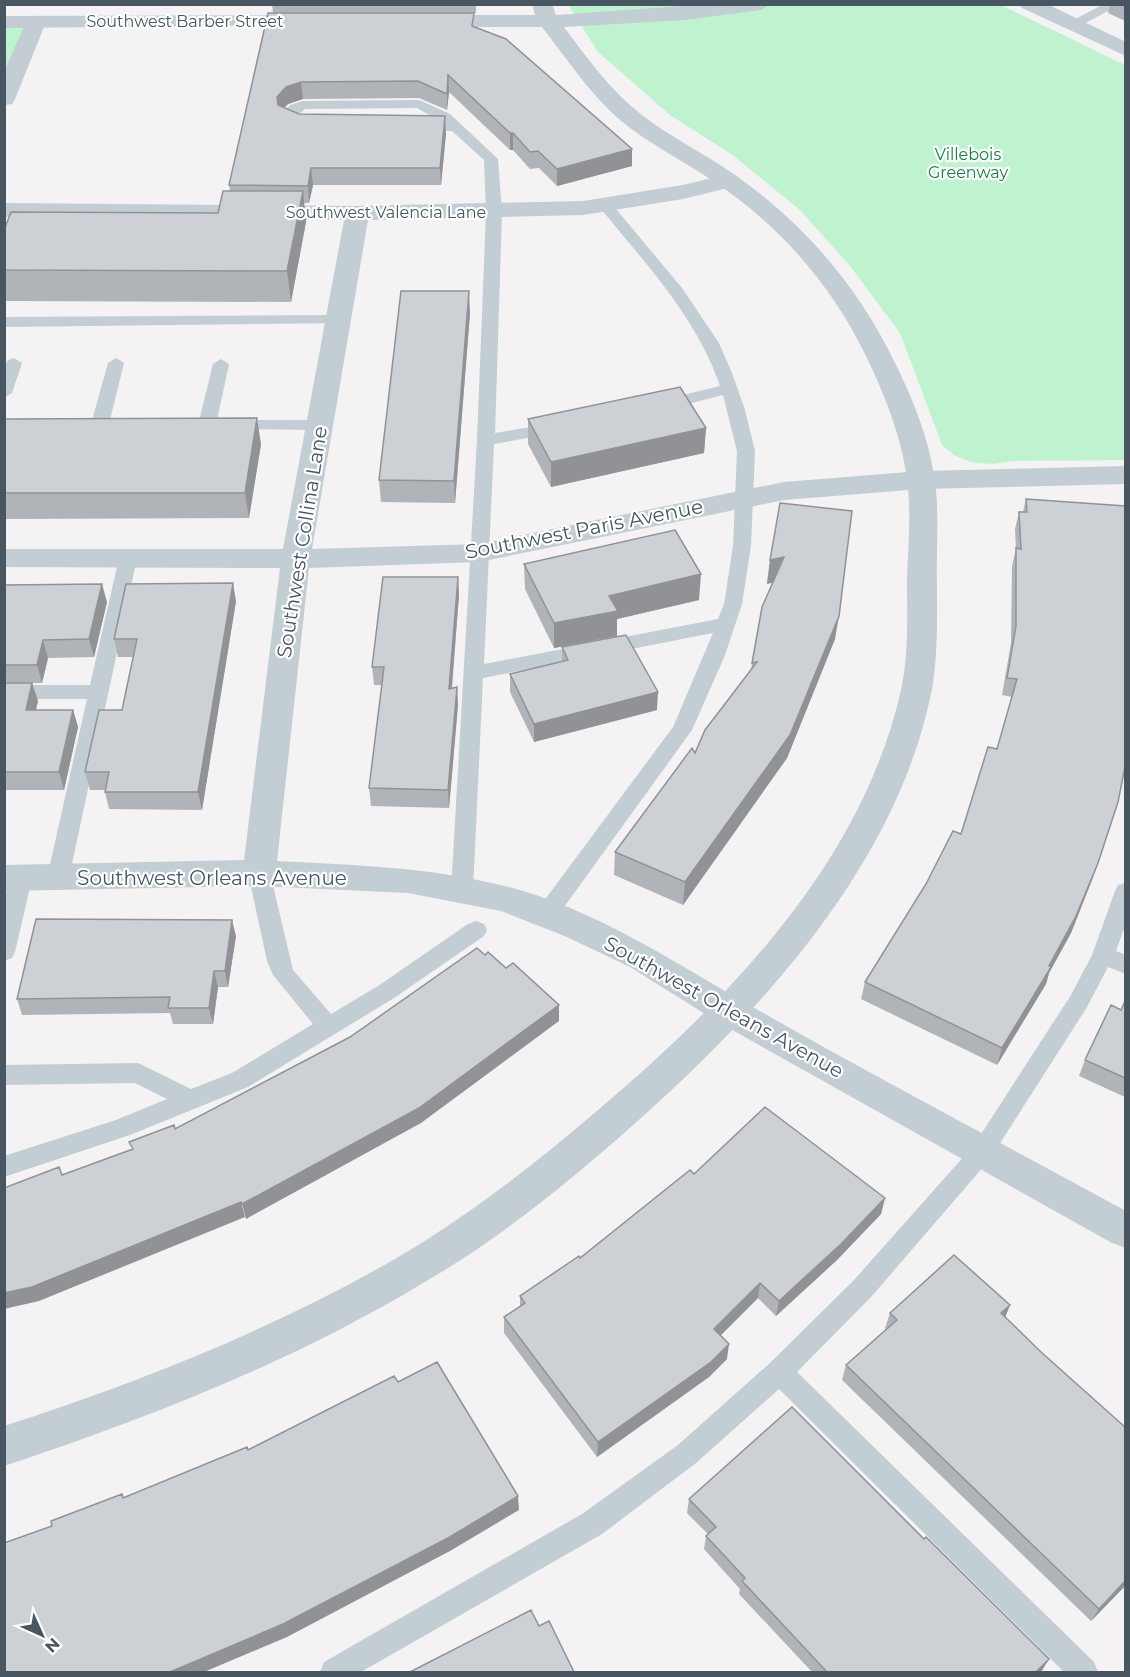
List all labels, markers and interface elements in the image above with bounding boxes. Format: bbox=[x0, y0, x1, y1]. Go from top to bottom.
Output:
street label: Southwest Barber Street bbox=[86, 12, 284, 31]
park label: Villebois Greenway bbox=[928, 145, 1008, 182]
street label: Southwest Valencia Lane bbox=[286, 203, 486, 222]
street label: Southwest Collina Lane bbox=[272, 424, 332, 660]
street label: Southwest Paris Avenue bbox=[463, 494, 705, 564]
street label: Southwest Orleans Avenue bbox=[77, 866, 347, 890]
street label: Southwest Orleans Avenue bbox=[600, 931, 848, 1083]
north arrow bbox=[12, 1605, 72, 1665]
text: N bbox=[41, 1634, 64, 1657]

